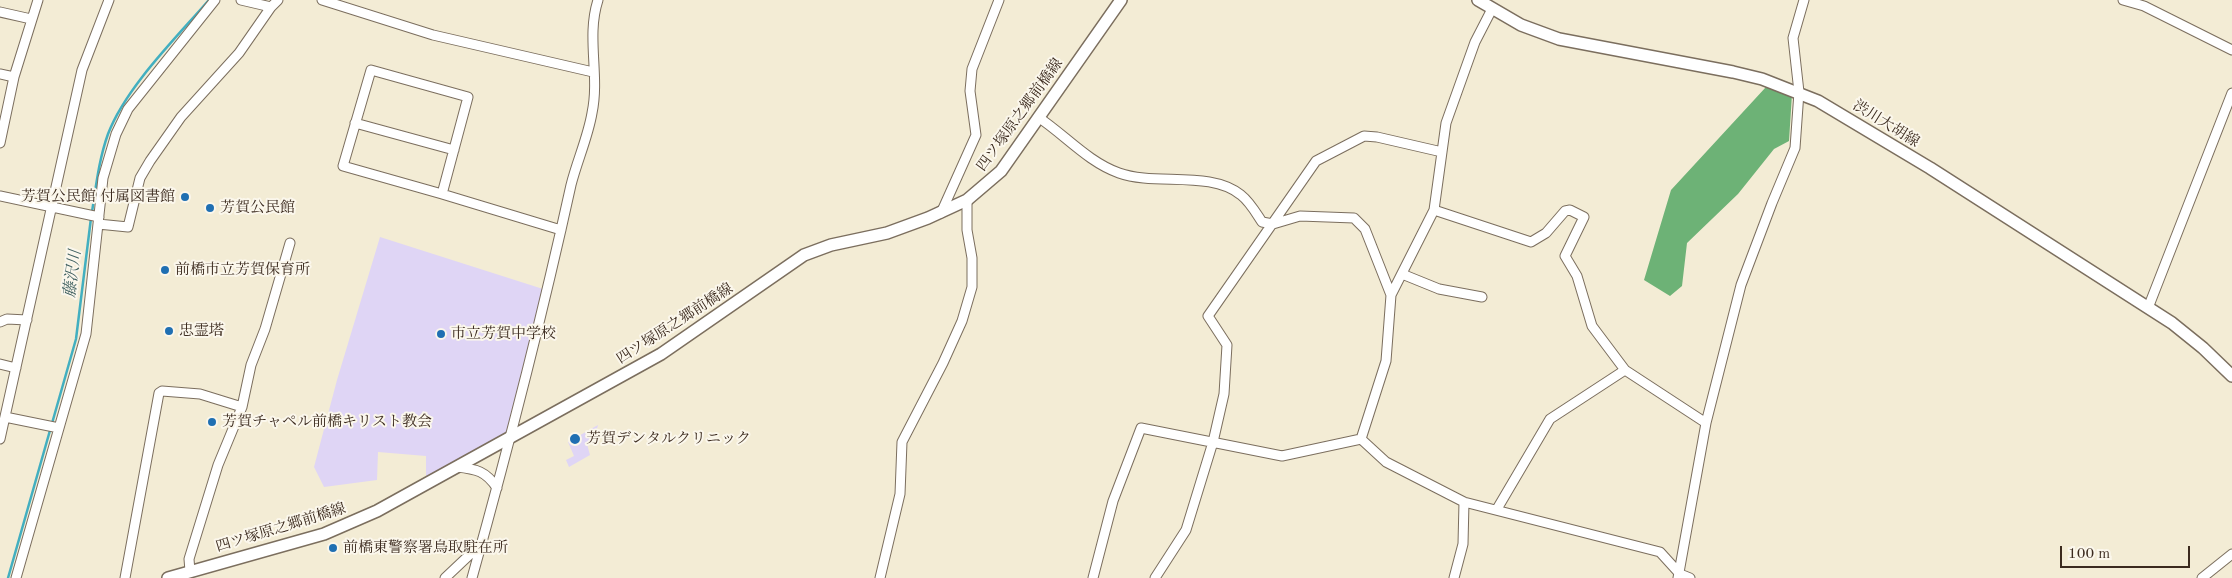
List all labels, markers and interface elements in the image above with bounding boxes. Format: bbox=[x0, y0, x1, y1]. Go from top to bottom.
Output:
street label: 四ツ塚原之郷前橋線 bbox=[973, 55, 1067, 175]
street label: 渋川大胡線 bbox=[1849, 96, 1923, 152]
place label: 芳賀公民館 付属図書館 bbox=[21, 188, 175, 206]
marker: 芳賀公民館 付属図書館 bbox=[179, 191, 191, 203]
place label: 芳賀公民館 bbox=[220, 199, 295, 217]
marker: 芳賀公民館 bbox=[204, 202, 216, 214]
water label: 藤沢川 bbox=[61, 249, 85, 299]
place label: 前橋市立芳賀保育所 bbox=[175, 261, 310, 279]
marker: 前橋市立芳賀保育所 bbox=[159, 264, 171, 276]
street label: 四ツ塚原之郷前橋線 bbox=[613, 280, 737, 368]
place label: 忠霊塔 bbox=[179, 322, 224, 340]
marker: 忠霊塔 bbox=[163, 325, 175, 337]
place label: 市立芳賀中学校 bbox=[451, 325, 556, 343]
marker: 市立芳賀中学校 bbox=[435, 328, 447, 340]
place label: 芳賀チャペル前橋キリスト教会 bbox=[222, 413, 432, 431]
marker: 芳賀チャペル前橋キリスト教会 bbox=[206, 416, 218, 428]
place label: 芳賀デンタルクリニック bbox=[586, 430, 751, 448]
marker: 芳賀デンタルクリニック bbox=[568, 432, 582, 446]
street label: 四ツ塚原之郷前橋線 bbox=[214, 500, 348, 556]
scale bar bbox=[2062, 536, 2192, 568]
place label: 前橋東警察署鳥取駐在所 bbox=[343, 539, 508, 557]
marker: 前橋東警察署鳥取駐在所 bbox=[327, 542, 339, 554]
text: 100 m bbox=[2068, 547, 2110, 562]

